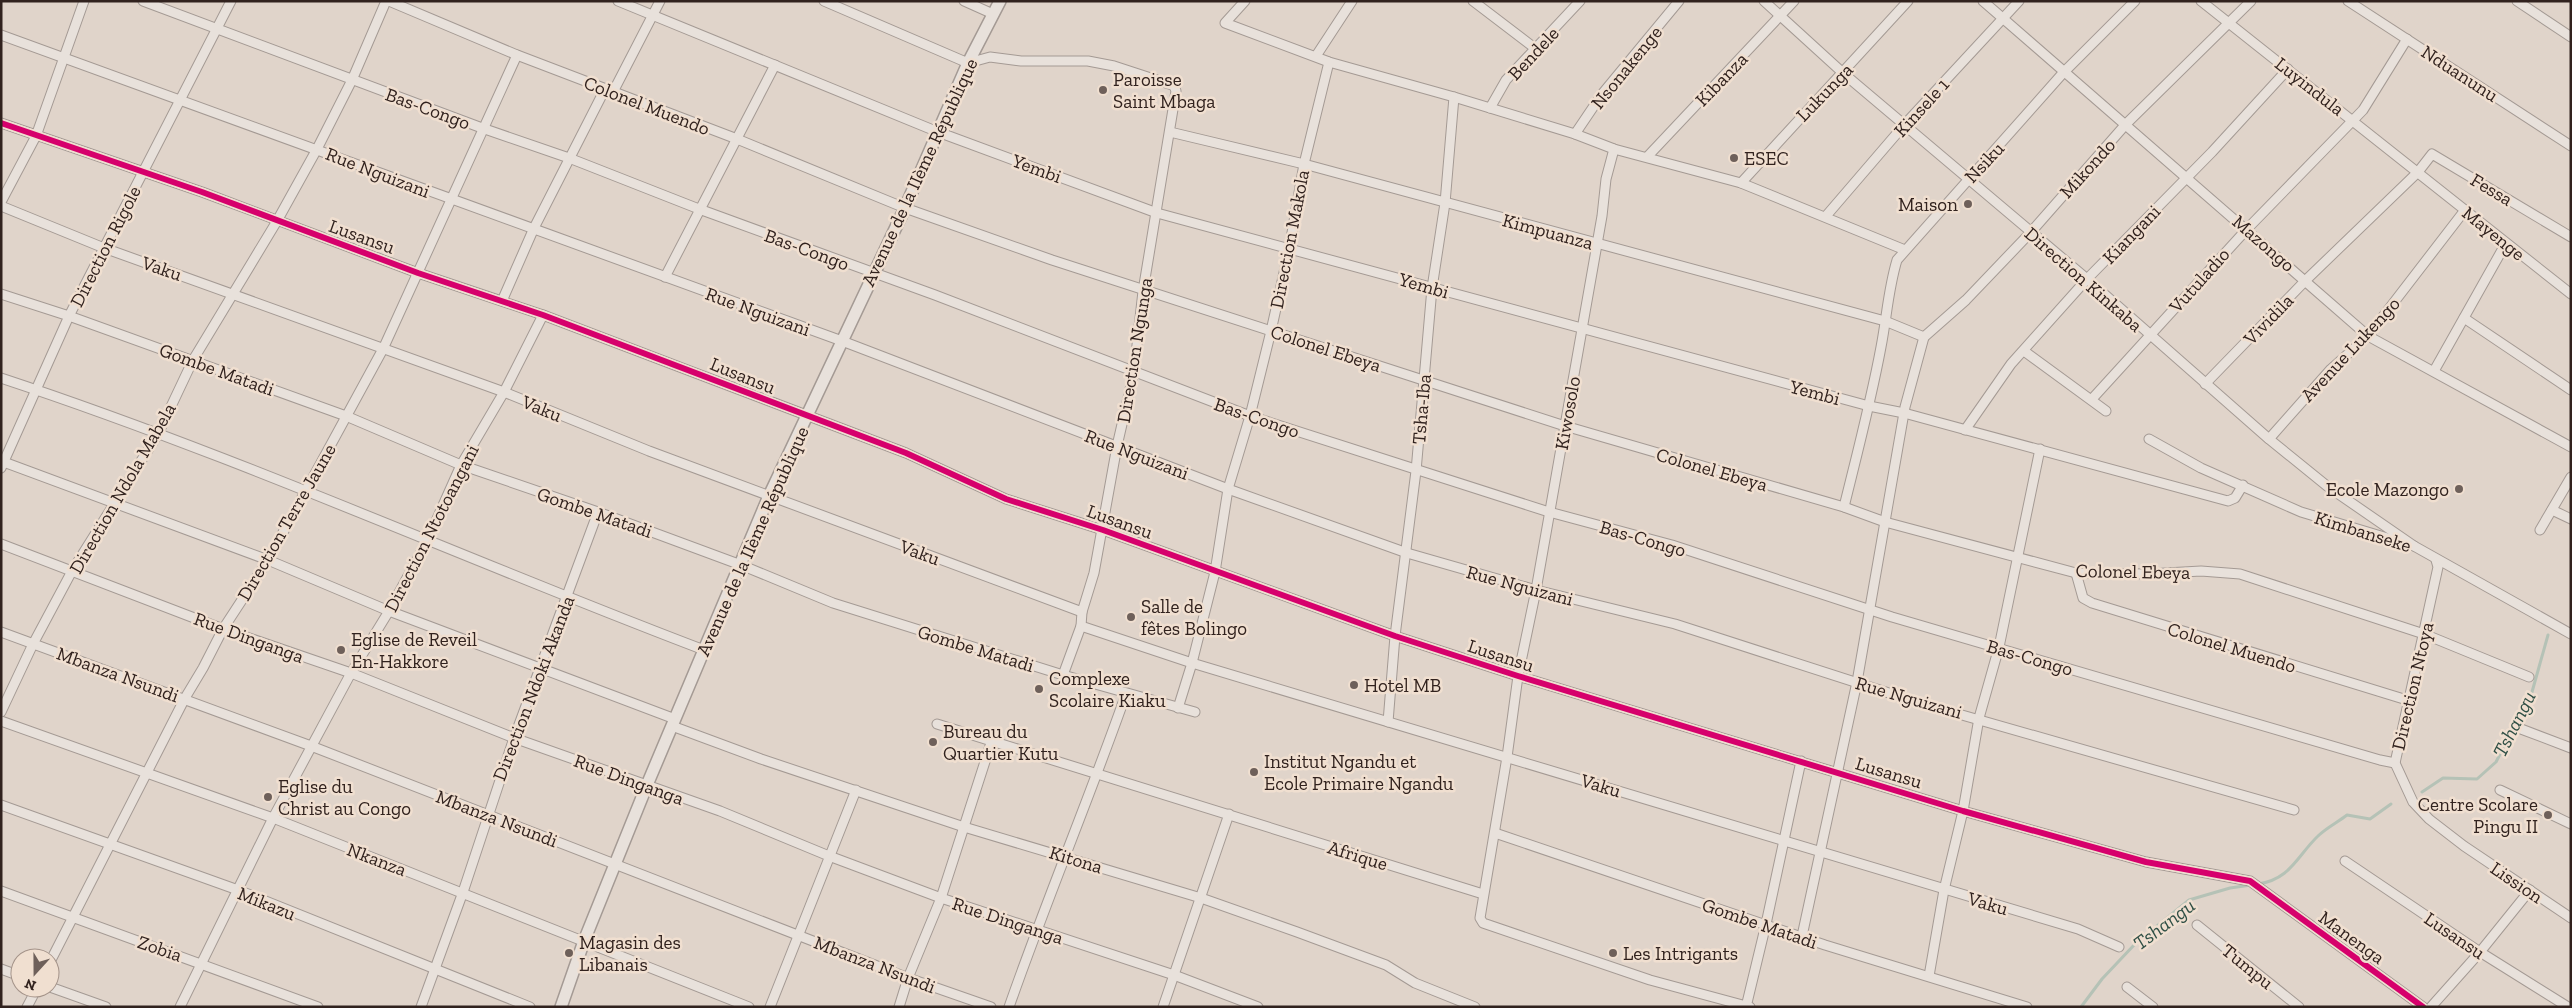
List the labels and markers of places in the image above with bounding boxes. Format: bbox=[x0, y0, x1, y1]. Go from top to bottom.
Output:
place label: Paroisse Saint Mbaga bbox=[1113, 68, 1216, 113]
marker: Paroisse Saint Mbaga bbox=[1097, 84, 1109, 96]
place label: ESEC bbox=[1744, 147, 1789, 170]
marker: ESEC bbox=[1728, 152, 1740, 164]
place label: Maison bbox=[1898, 193, 1958, 216]
marker: Maison bbox=[1962, 198, 1974, 210]
place label: Ecole Mazongo bbox=[2326, 478, 2449, 501]
marker: Ecole Mazongo bbox=[2453, 483, 2465, 495]
place label: Salle de fêtes Bolingo bbox=[1141, 595, 1247, 640]
marker: Salle de fêtes Bolingo bbox=[1125, 611, 1137, 623]
place label: Eglise de Reveil En-Hakkore bbox=[351, 628, 477, 673]
marker: Eglise de Reveil En-Hakkore bbox=[335, 644, 347, 656]
place label: Complexe Scolaire Kiaku bbox=[1049, 667, 1166, 712]
place label: Hotel MB bbox=[1364, 674, 1441, 697]
marker: Hotel MB bbox=[1348, 679, 1360, 691]
marker: Complexe Scolaire Kiaku bbox=[1033, 683, 1045, 695]
place label: Bureau du Quartier Kutu bbox=[943, 720, 1059, 765]
marker: Bureau du Quartier Kutu bbox=[927, 736, 939, 748]
place label: Institut Ngandu et Ecole Primaire Ngandu bbox=[1264, 750, 1454, 795]
marker: Institut Ngandu et Ecole Primaire Ngandu bbox=[1248, 766, 1260, 778]
place label: Eglise du Christ au Congo bbox=[278, 775, 411, 820]
marker: Eglise du Christ au Congo bbox=[262, 791, 274, 803]
place label: Centre Scolare Pingu II bbox=[2418, 793, 2538, 838]
marker: Centre Scolare Pingu II bbox=[2542, 809, 2554, 821]
place label: Magasin des Libanais bbox=[579, 931, 681, 976]
place label: Les Intrigants bbox=[1623, 942, 1738, 965]
marker: Magasin des Libanais bbox=[563, 947, 575, 959]
marker: Les Intrigants bbox=[1607, 947, 1619, 959]

